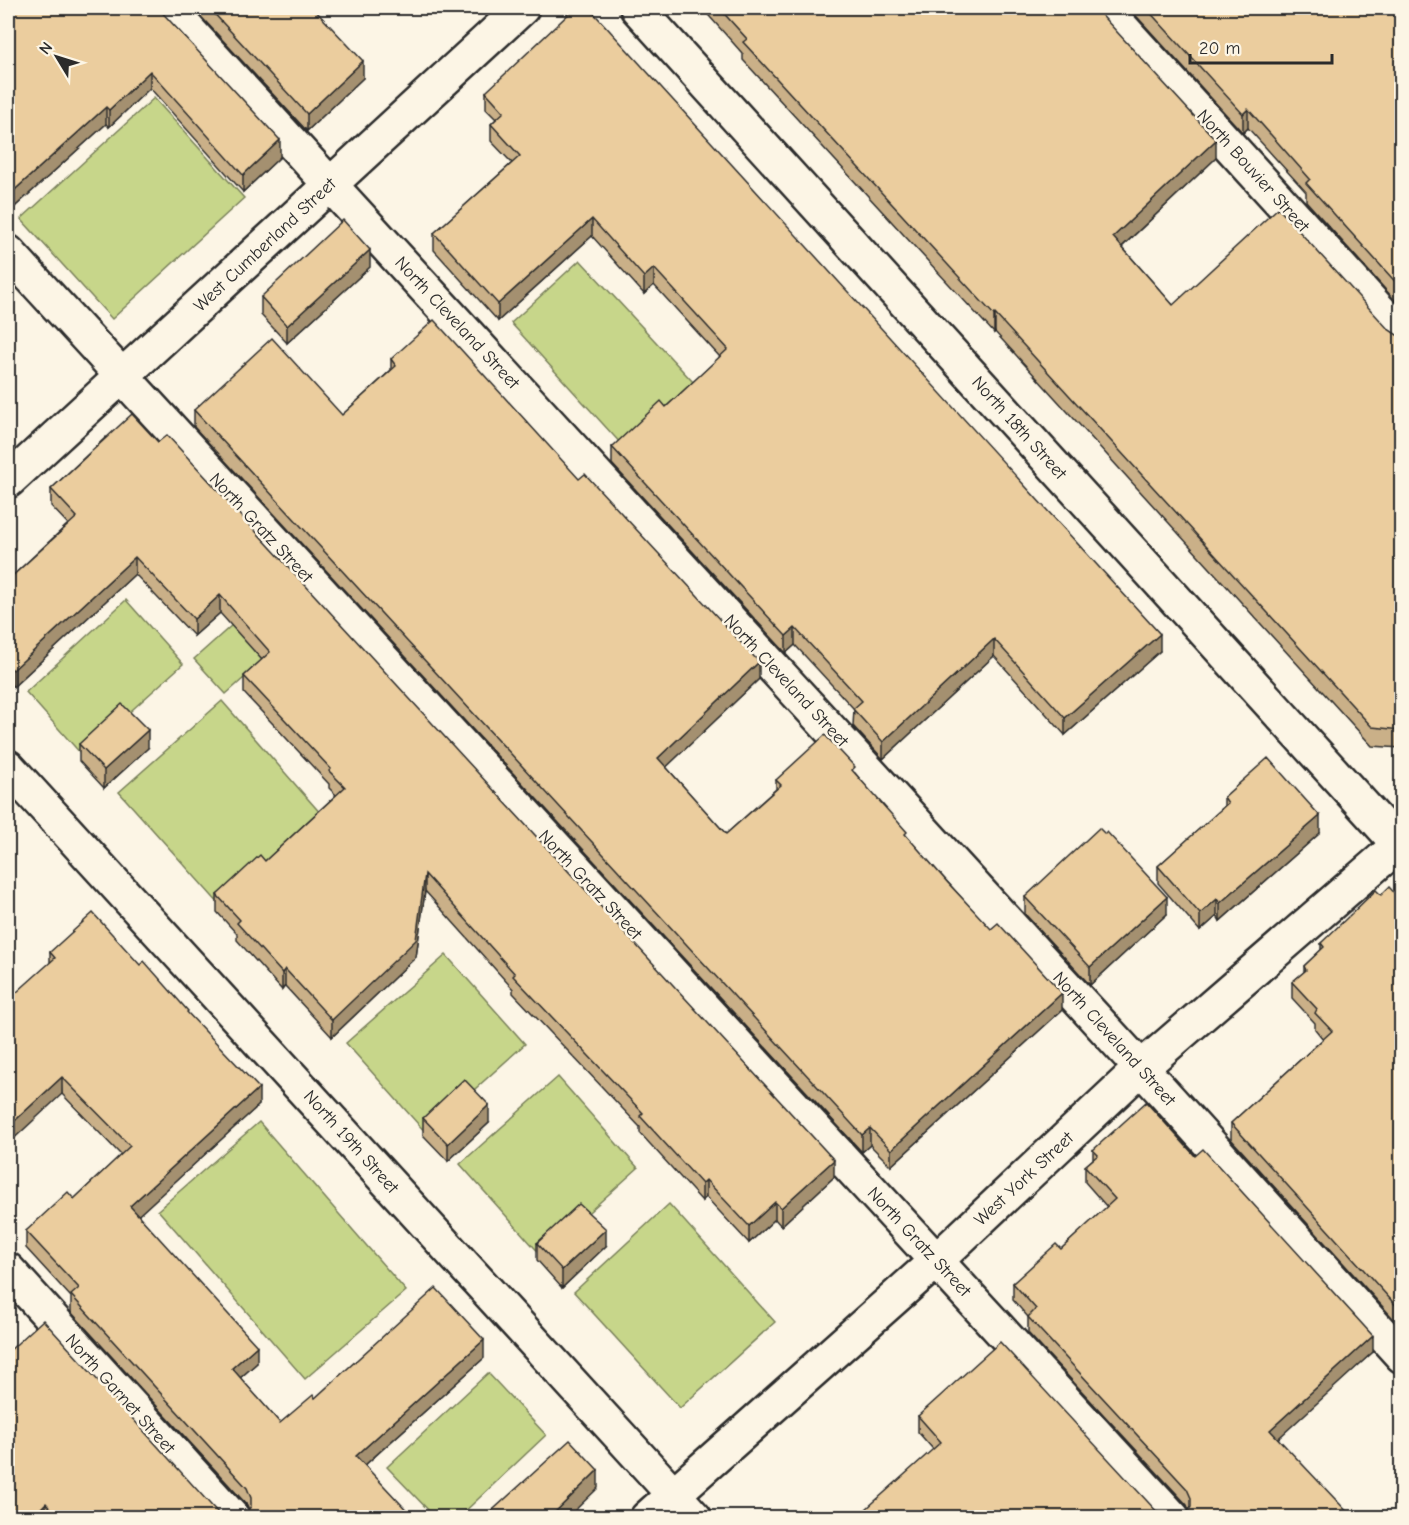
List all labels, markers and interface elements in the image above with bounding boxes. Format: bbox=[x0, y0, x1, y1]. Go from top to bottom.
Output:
north arrow bbox=[27, 27, 87, 87]
scale bar bbox=[1190, 27, 1332, 65]
text: 20 m bbox=[1199, 38, 1240, 59]
text: N bbox=[36, 39, 56, 58]
street label: North Bouvier Street bbox=[1192, 105, 1314, 237]
street label: West Cumberland Street bbox=[190, 173, 341, 316]
street label: North Cleveland Street bbox=[390, 252, 524, 394]
street label: North 18th Street bbox=[967, 372, 1071, 485]
street label: North Gratz Street bbox=[205, 469, 318, 588]
street label: North Cleveland Street bbox=[719, 610, 853, 752]
street label: North Gratz Street bbox=[534, 826, 647, 945]
street label: North Cleveland Street bbox=[1048, 968, 1180, 1111]
street label: North 19th Street bbox=[299, 1086, 403, 1199]
street label: West York Street bbox=[970, 1127, 1079, 1230]
street label: North Gratz Street bbox=[863, 1183, 976, 1302]
street label: North Garnet Street bbox=[61, 1330, 180, 1459]

